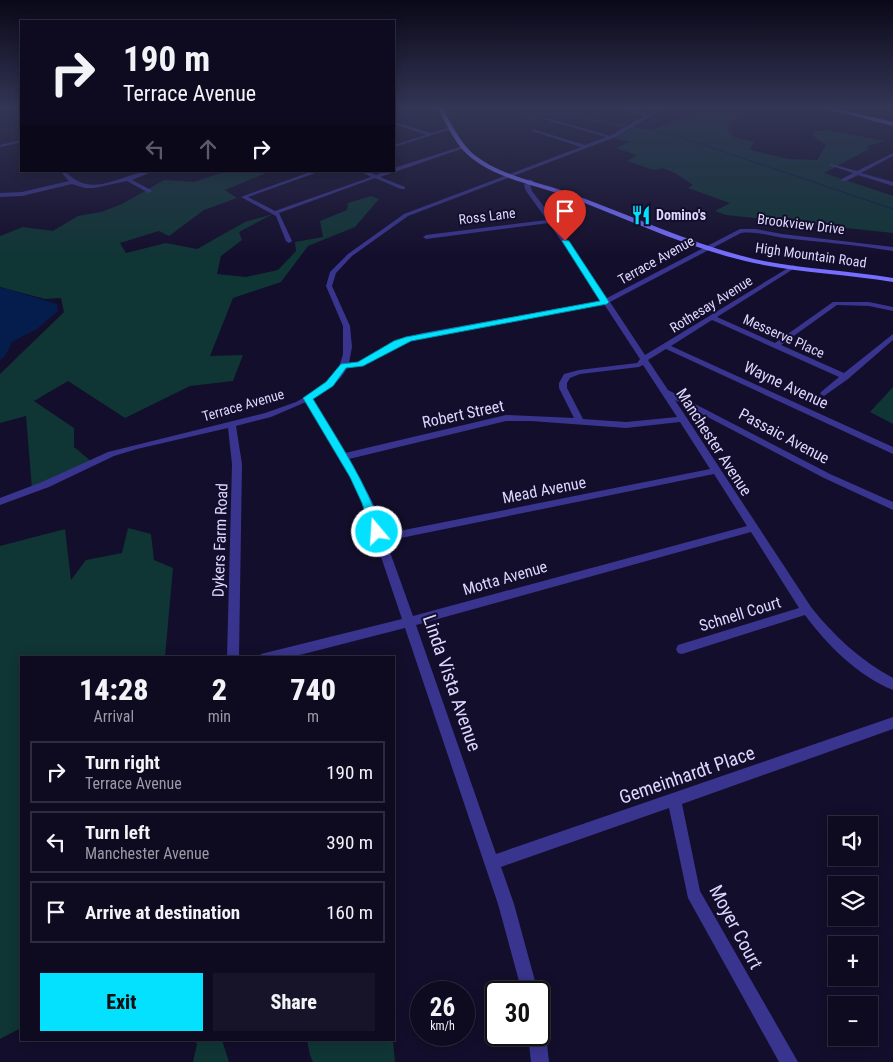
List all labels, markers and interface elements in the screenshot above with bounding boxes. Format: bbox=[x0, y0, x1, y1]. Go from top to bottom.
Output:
text: 190 m bbox=[123, 39, 210, 80]
icon: right bbox=[40, 40, 105, 105]
text: Terrace Avenue bbox=[123, 81, 256, 106]
icon: left bbox=[141, 135, 169, 163]
icon: ahead bbox=[194, 135, 222, 163]
icon: right bbox=[247, 135, 275, 163]
pin bbox=[544, 190, 586, 241]
icon: arrive bbox=[551, 197, 579, 225]
restaurant icon: Domino's bbox=[630, 204, 652, 226]
street label: Ross Lane bbox=[458, 205, 517, 227]
place label: Domino's bbox=[656, 207, 706, 223]
street label: Brookview Drive bbox=[756, 211, 846, 237]
street label: Terrace Avenue bbox=[615, 232, 697, 288]
street label: High Mountain Road bbox=[754, 239, 868, 271]
street label: Rothesay Avenue bbox=[667, 272, 756, 336]
street label: Messerve Place bbox=[741, 311, 827, 361]
street label: Wayne Avenue bbox=[741, 357, 831, 413]
street label: Manchester Avenue bbox=[672, 385, 756, 499]
street label: Terrace Avenue bbox=[200, 386, 286, 424]
street label: Robert Street bbox=[420, 396, 506, 432]
street label: Passaic Avenue bbox=[736, 404, 832, 468]
street label: Mead Avenue bbox=[501, 473, 587, 507]
street label: Dykers Farm Road bbox=[209, 483, 231, 597]
position arrow bbox=[350, 505, 402, 557]
street label: Motta Avenue bbox=[461, 557, 549, 599]
street label: Schnell Court bbox=[697, 592, 783, 635]
street label: Linda Vista Avenue bbox=[418, 612, 486, 754]
text: 14:28 bbox=[79, 672, 149, 707]
text: 2 bbox=[212, 672, 227, 707]
text: 740 bbox=[290, 672, 336, 707]
text: Arrival bbox=[93, 707, 134, 726]
text: min bbox=[208, 707, 231, 726]
text: m bbox=[307, 707, 319, 726]
street label: Gemeinhardt Place bbox=[616, 741, 758, 809]
text: Turn right bbox=[85, 751, 160, 774]
icon: right bbox=[42, 758, 70, 786]
text: 190 m bbox=[326, 761, 373, 784]
text: Terrace Avenue bbox=[85, 774, 182, 793]
map controls bbox=[828, 816, 878, 1046]
button: sound bbox=[828, 816, 878, 866]
text: Turn left bbox=[85, 821, 150, 844]
icon: left bbox=[42, 828, 70, 856]
text: 390 m bbox=[326, 831, 373, 854]
text: Manchester Avenue bbox=[85, 844, 209, 863]
button: layers bbox=[828, 876, 878, 926]
street label: Moyer Court bbox=[704, 881, 768, 973]
icon: arrive bbox=[42, 898, 70, 926]
text: Arrive at destination bbox=[85, 901, 240, 924]
text: 160 m bbox=[326, 901, 373, 924]
button: + bbox=[828, 936, 878, 986]
button: Exit bbox=[40, 973, 203, 1031]
button: Share bbox=[213, 973, 375, 1031]
speed limit sign: 30 bbox=[485, 981, 550, 1046]
text: 26 bbox=[430, 993, 455, 1022]
button: − bbox=[828, 996, 878, 1046]
text: km/h bbox=[430, 1019, 455, 1033]

